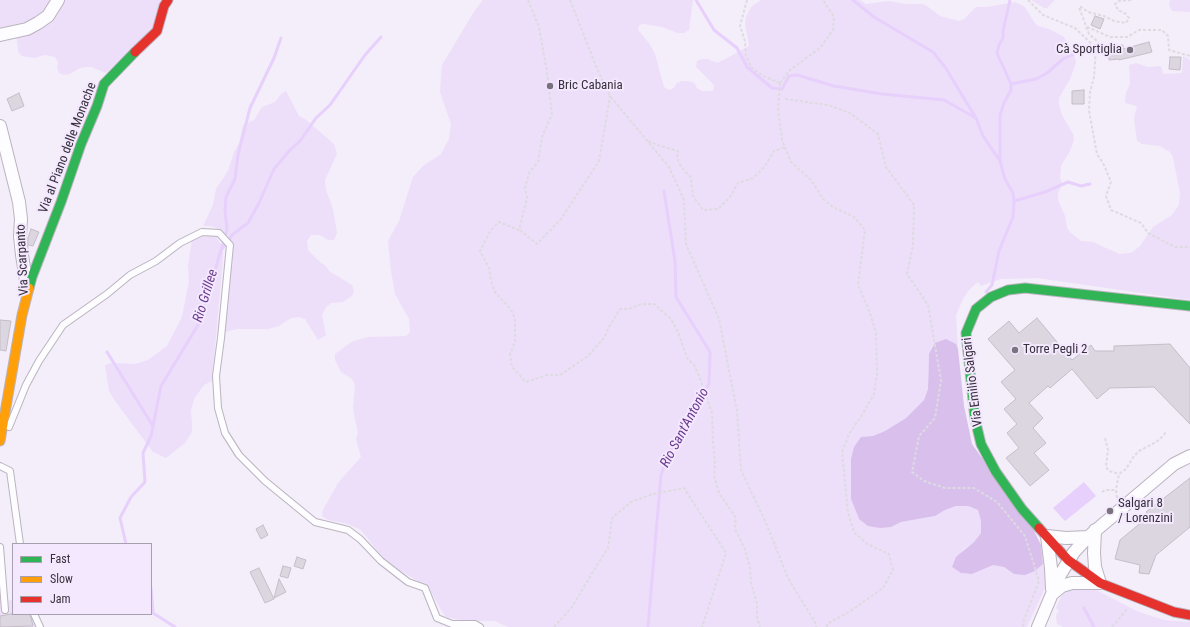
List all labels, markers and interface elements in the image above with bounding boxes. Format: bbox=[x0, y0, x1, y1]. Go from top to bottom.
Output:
place label: Cà Sportiglia bbox=[1056, 42, 1122, 58]
marker: Cà Sportiglia bbox=[1125, 45, 1135, 55]
place label: Bric Cabania bbox=[558, 78, 623, 94]
street label: Via al Piano delle Monache bbox=[36, 80, 100, 216]
marker: Bric Cabania bbox=[545, 81, 555, 91]
street label: Via Scarpanto bbox=[13, 224, 33, 296]
water label: Rio Grillee bbox=[190, 267, 222, 325]
street label: Via Emilio Salgari bbox=[960, 337, 986, 427]
place label: Torre Pegli 2 bbox=[1023, 342, 1088, 358]
marker: Torre Pegli 2 bbox=[1010, 345, 1020, 355]
water label: Rio Sant'Antonio bbox=[657, 385, 713, 471]
place label: Salgari 8 / Lorenzini bbox=[1118, 496, 1173, 527]
marker: Salgari 8 / Lorenzini bbox=[1105, 506, 1115, 516]
legend bbox=[12, 543, 152, 615]
text: Fast bbox=[50, 552, 70, 566]
text: Slow bbox=[50, 572, 73, 586]
text: Jam bbox=[50, 592, 71, 606]

